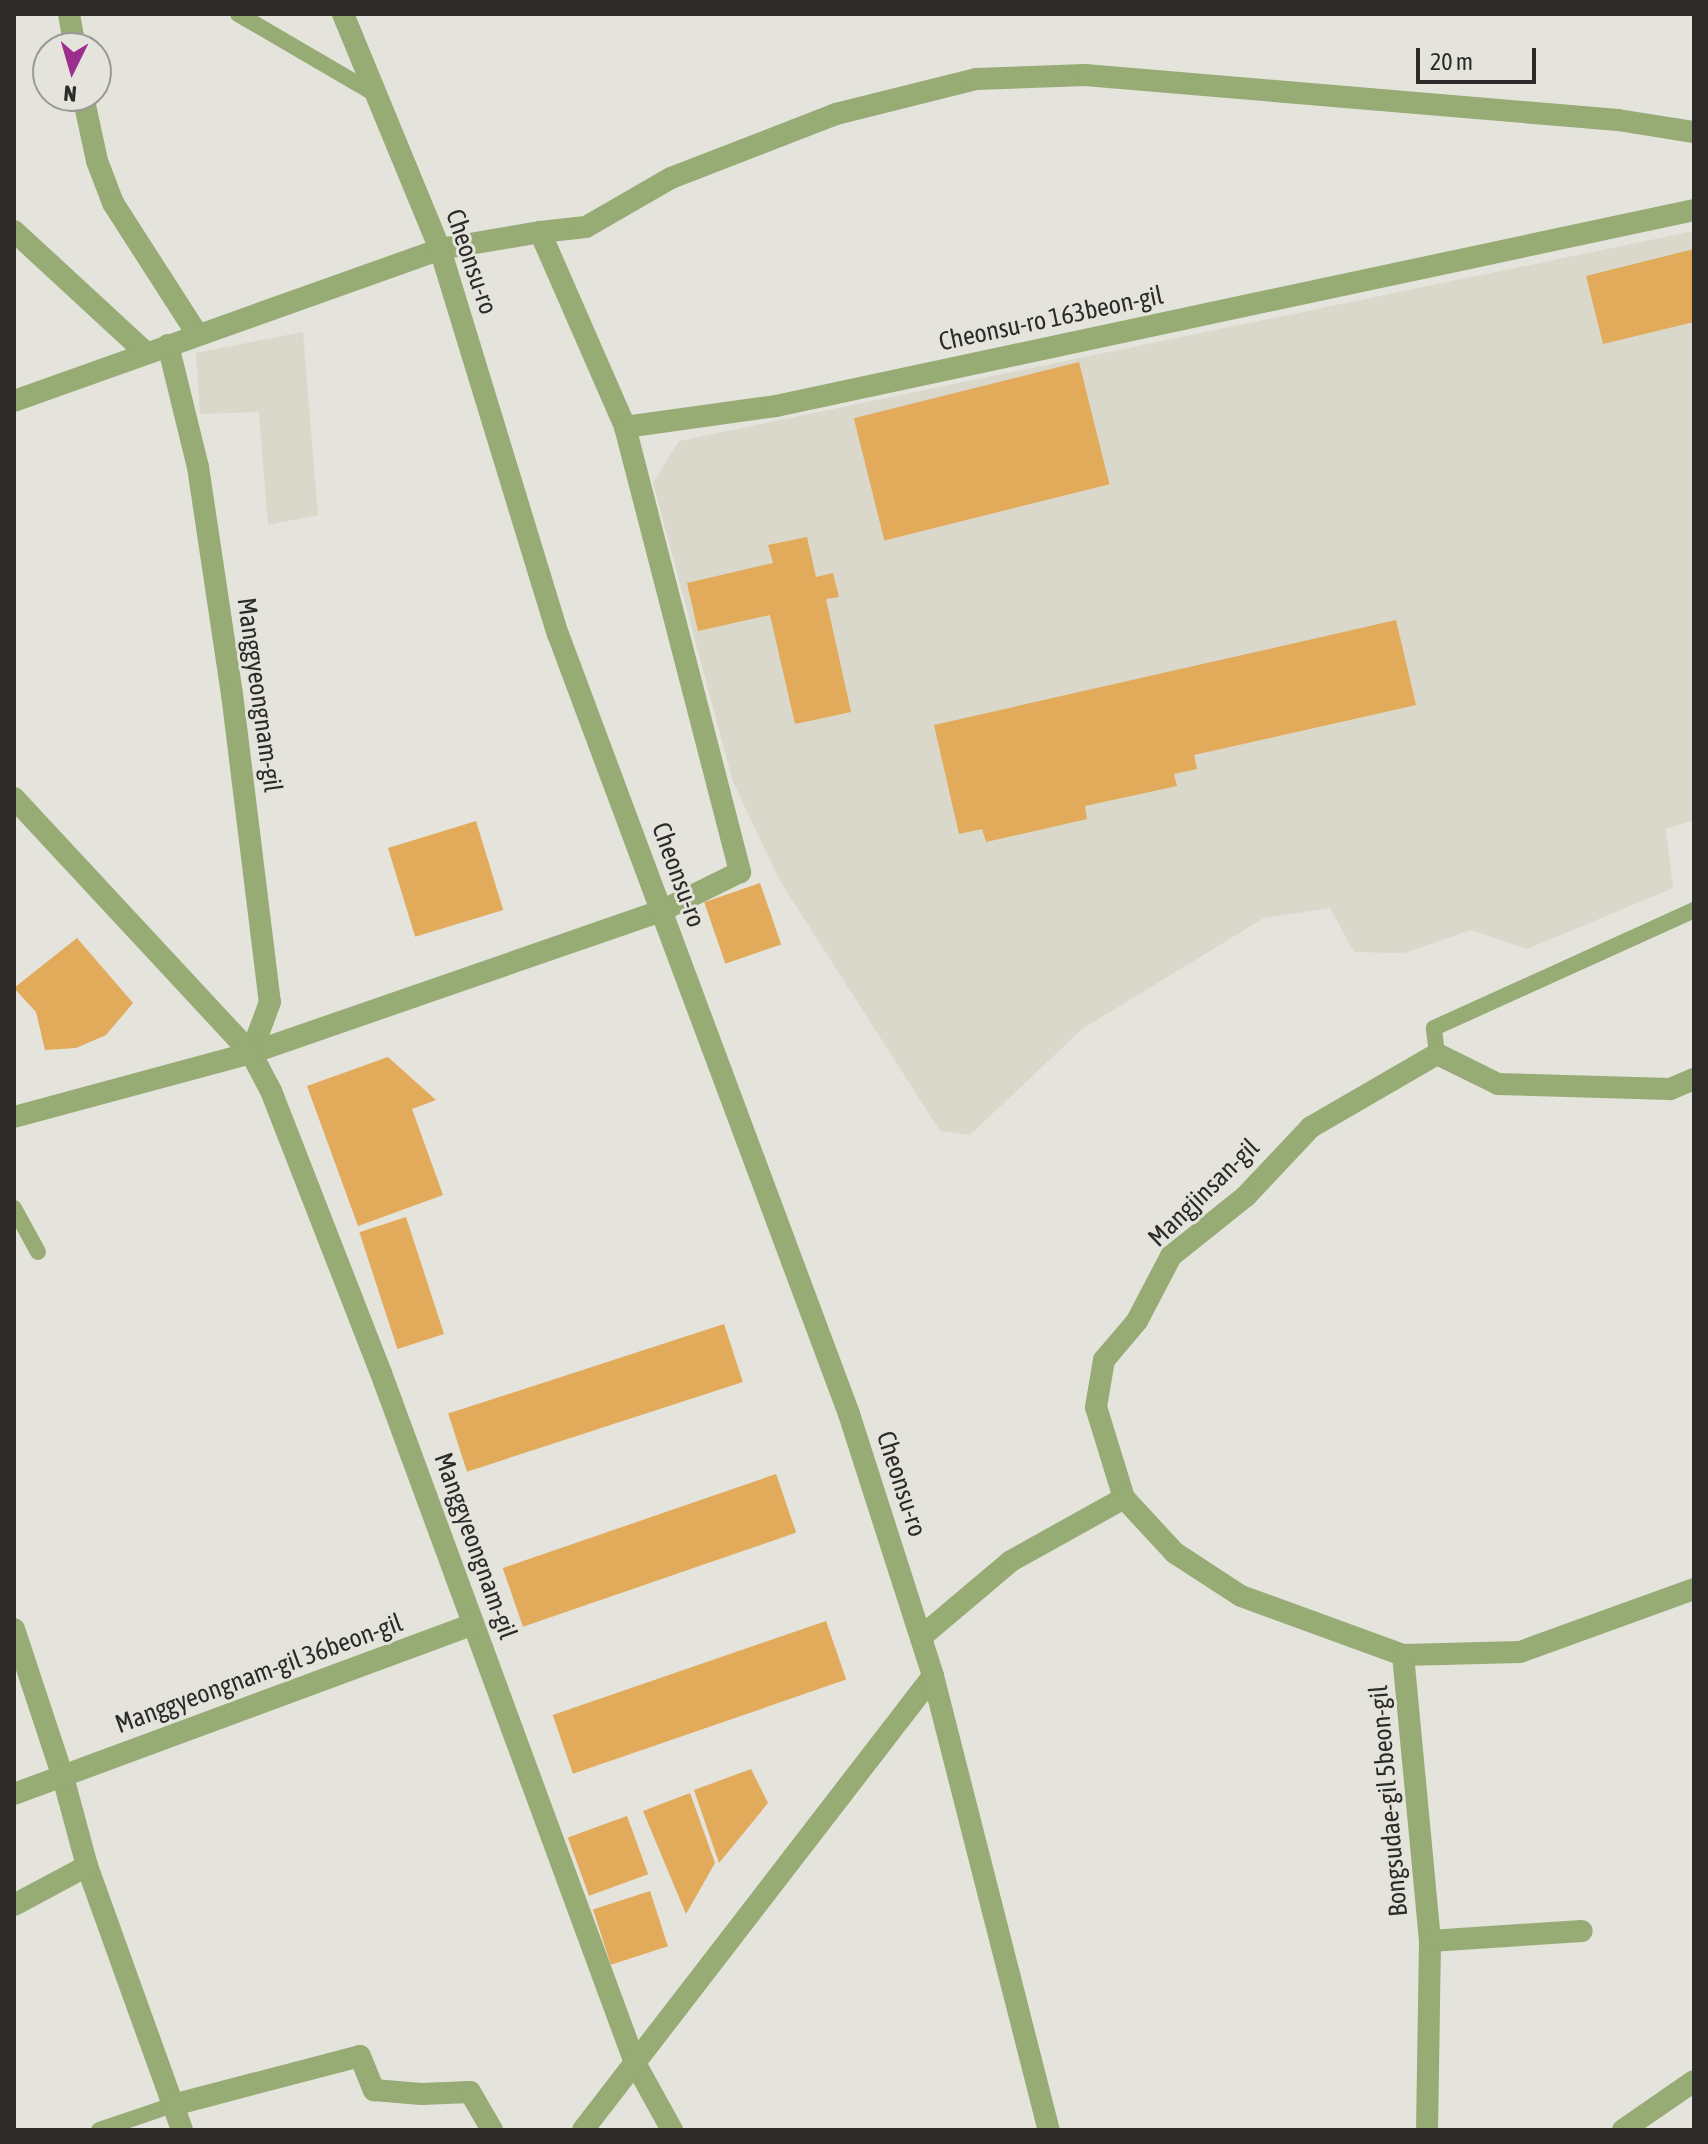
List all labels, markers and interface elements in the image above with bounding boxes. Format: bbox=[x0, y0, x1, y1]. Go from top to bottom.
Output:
north arrow bbox=[32, 32, 112, 112]
scale bar bbox=[1420, 32, 1540, 82]
text: 20 m bbox=[1430, 48, 1473, 75]
text: N bbox=[62, 80, 78, 107]
street label: Cheonsu-ro bbox=[439, 205, 503, 319]
street label: Cheonsu-ro 163beon-gil bbox=[936, 280, 1166, 358]
street label: Manggyeongnam-gil bbox=[230, 596, 288, 794]
street label: Cheonsu-ro bbox=[645, 818, 711, 932]
street label: Mangjinsan-gil bbox=[1142, 1132, 1266, 1254]
street label: Cheonsu-ro bbox=[869, 1427, 933, 1541]
street label: Manggyeongnam-gil bbox=[427, 1449, 523, 1643]
street label: Manggyeongnam-gil 36beon-gil bbox=[111, 1607, 407, 1741]
street label: Bongsudae-gil 5beon-gil bbox=[1363, 1684, 1415, 1918]

